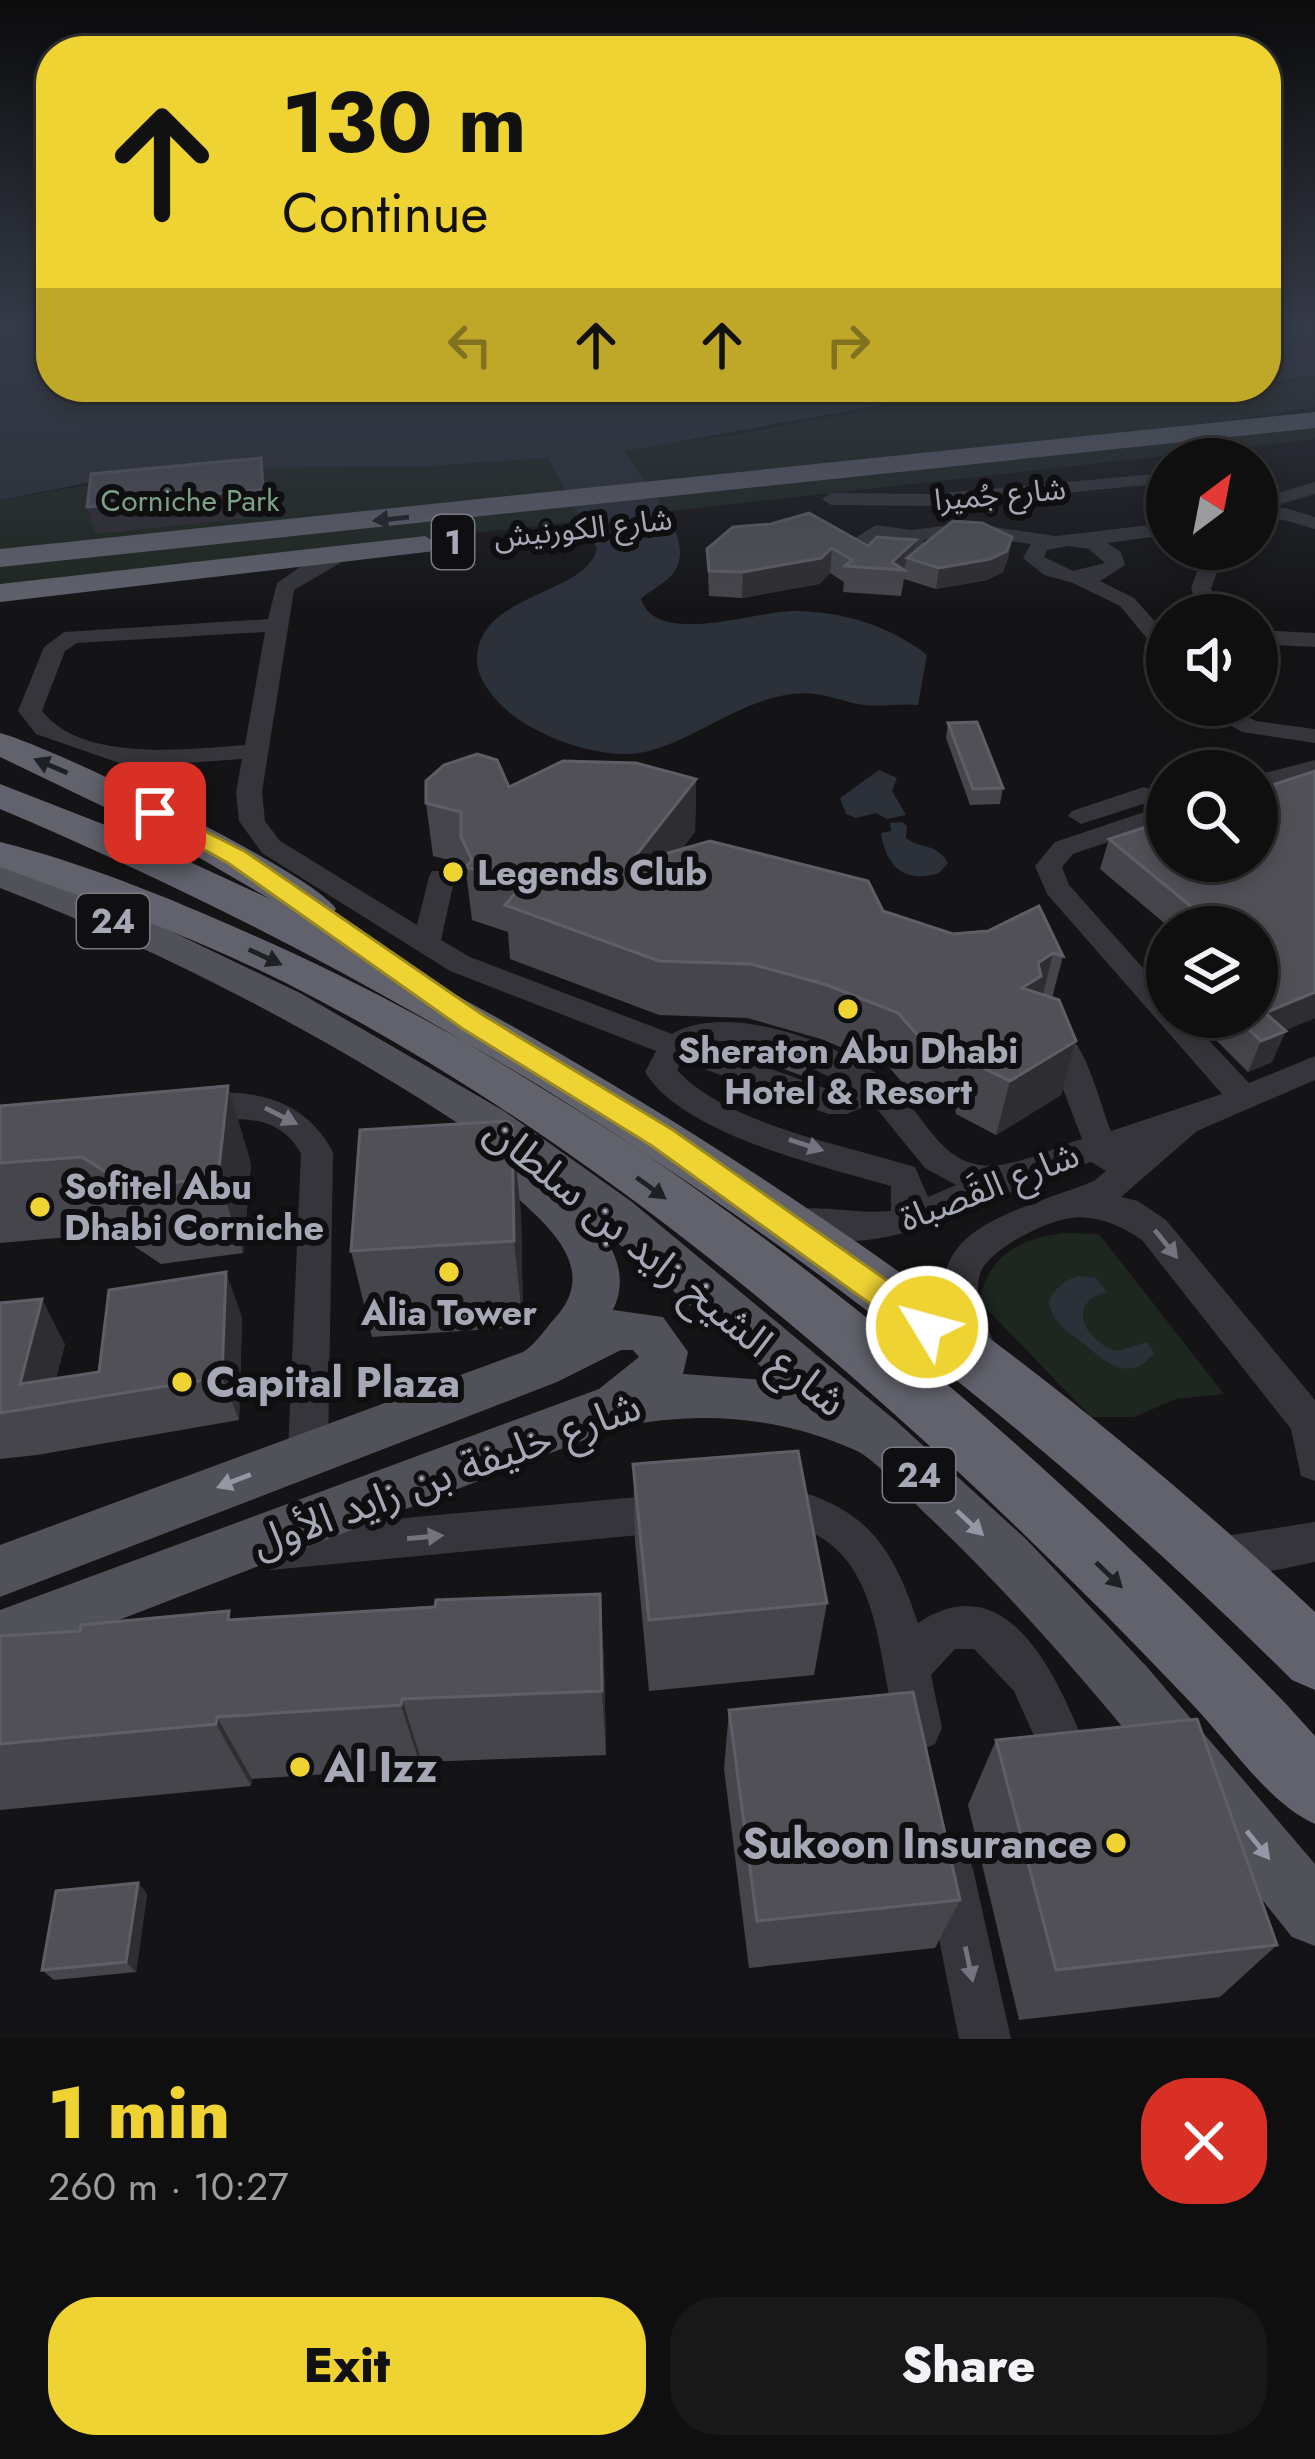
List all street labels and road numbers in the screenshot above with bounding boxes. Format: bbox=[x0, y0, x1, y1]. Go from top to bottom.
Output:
street label: شارع جُميرا bbox=[932, 467, 1068, 522]
street label: شارع الكورنيش bbox=[492, 497, 674, 560]
road number: 1 bbox=[432, 515, 474, 569]
road number: 24 bbox=[77, 894, 149, 948]
street label: شارع الشيخ زايد بن سلطان bbox=[472, 1101, 860, 1432]
street label: شارع القَصباة bbox=[892, 1128, 1087, 1245]
street label: شارع خليفة بن زايد الأول bbox=[243, 1375, 649, 1574]
road number: 24 bbox=[883, 1448, 955, 1502]

